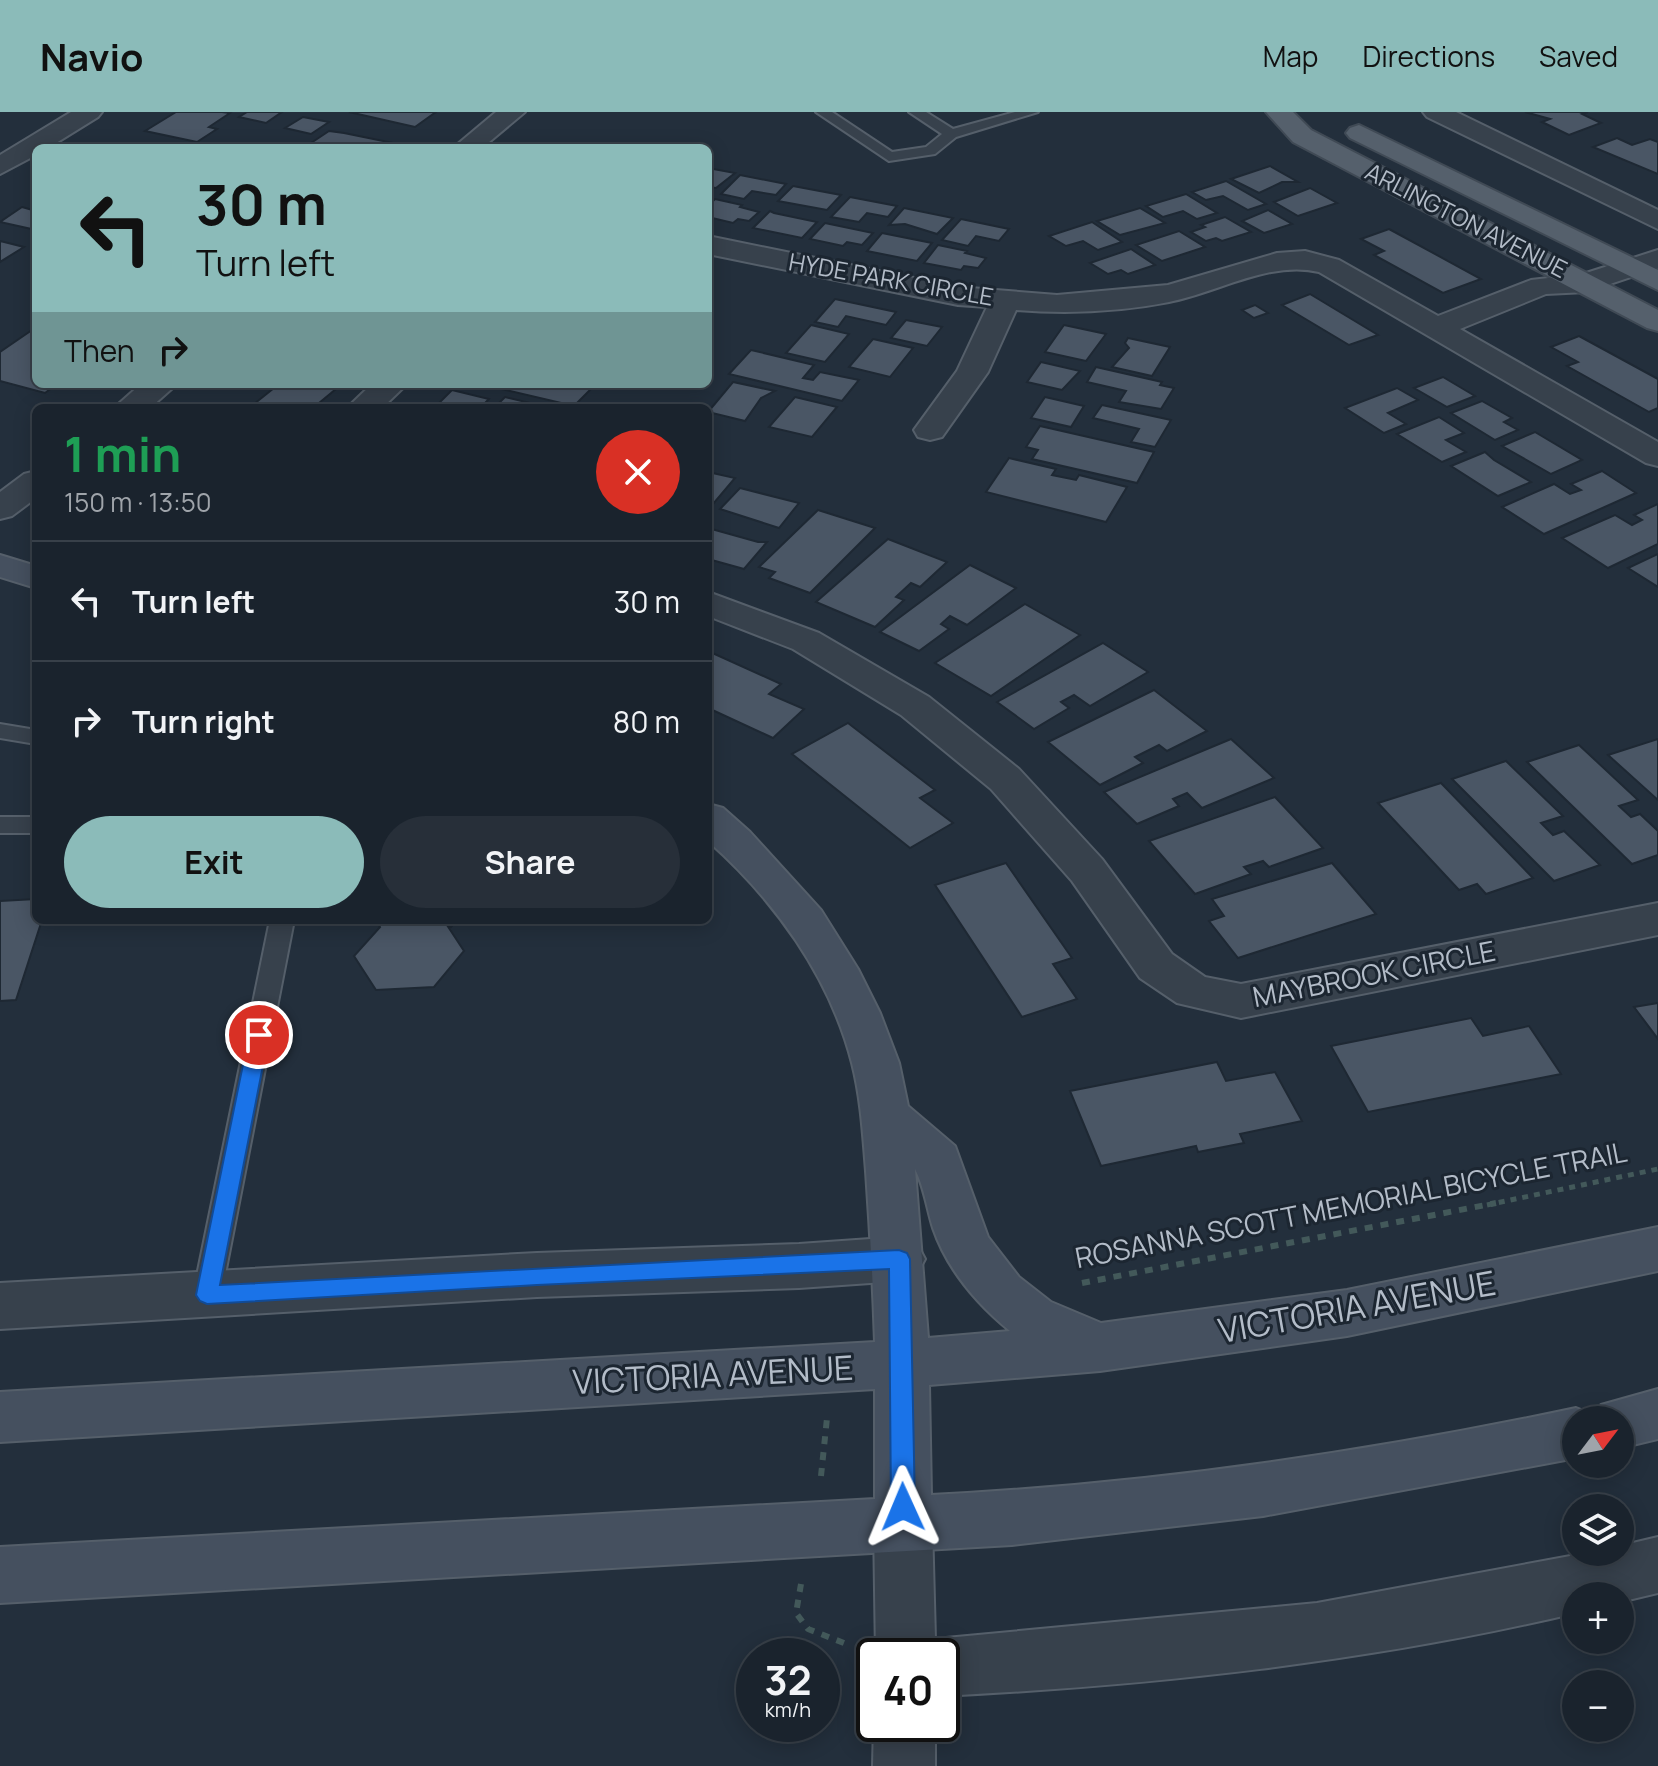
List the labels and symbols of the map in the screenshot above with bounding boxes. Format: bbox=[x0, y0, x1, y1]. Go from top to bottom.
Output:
street label: ARLINGTON AVENUE bbox=[1360, 154, 1573, 285]
street label: HYDE PARK CIRCLE bbox=[786, 244, 996, 313]
street label: MAYBROOK CIRCLE bbox=[1249, 931, 1498, 1015]
pin bbox=[225, 1001, 293, 1069]
street label: ROSANNA SCOTT MEMORIAL BICYCLE TRAIL bbox=[1072, 1132, 1630, 1276]
street label: VICTORIA AVENUE bbox=[1214, 1259, 1499, 1353]
street label: VICTORIA AVENUE bbox=[571, 1344, 854, 1404]
north arrow bbox=[1562, 1406, 1634, 1478]
position arrow bbox=[861, 1465, 945, 1549]
speed limit sign: 40 bbox=[856, 1638, 960, 1742]

